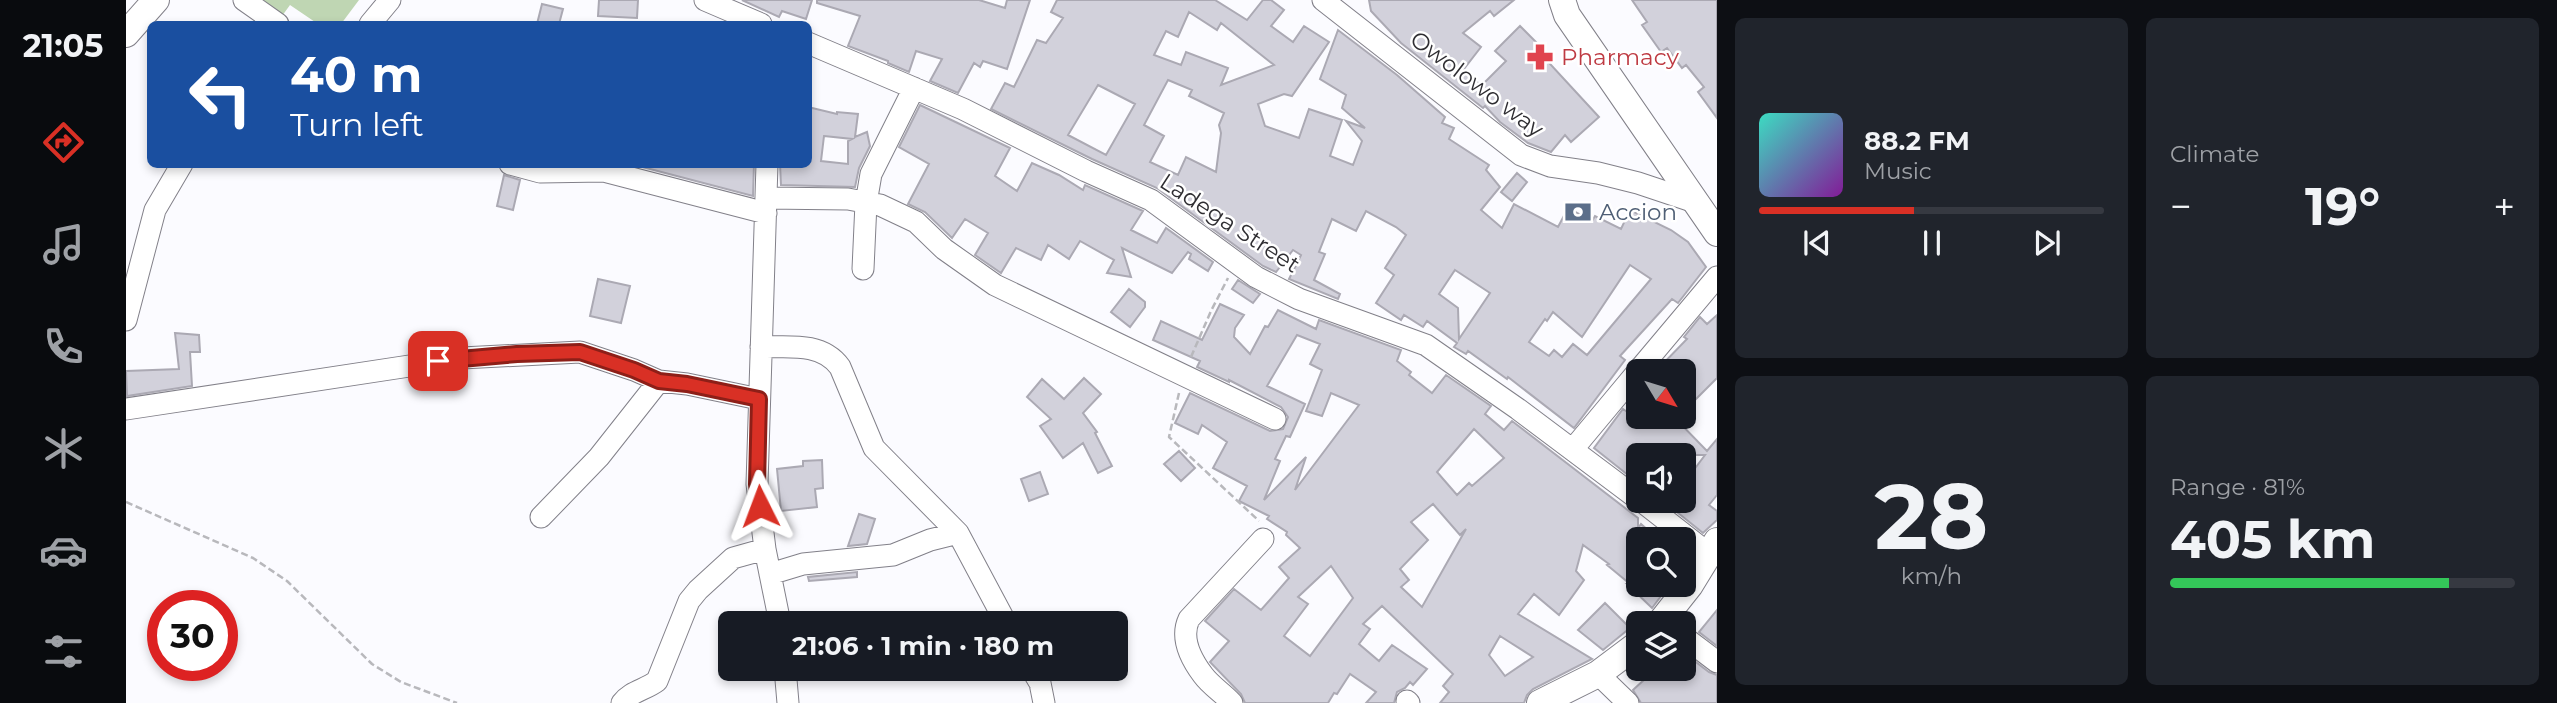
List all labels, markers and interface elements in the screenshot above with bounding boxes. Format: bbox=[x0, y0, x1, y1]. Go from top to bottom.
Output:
street label: Owolowo way bbox=[1405, 25, 1550, 144]
text: 21:05 bbox=[23, 26, 103, 65]
pharmacy icon: Pharmacy bbox=[1525, 42, 1555, 72]
place label: Pharmacy bbox=[1561, 43, 1679, 71]
text: 40 m bbox=[290, 45, 422, 104]
icon: left bbox=[175, 49, 266, 140]
text: Turn left bbox=[290, 105, 424, 144]
icon: directions bbox=[39, 118, 88, 167]
text: 88.2 FM bbox=[1864, 125, 1970, 157]
text: Climate bbox=[2170, 140, 2259, 168]
text: Music bbox=[1864, 157, 1932, 185]
street label: Ladega Street bbox=[1155, 167, 1305, 279]
text: 19° bbox=[2305, 175, 2380, 238]
text: − bbox=[2170, 183, 2192, 230]
text: + bbox=[2493, 183, 2515, 230]
bank icon: Accion bbox=[1563, 197, 1593, 227]
place label: Accion bbox=[1599, 198, 1677, 226]
icon: music bbox=[39, 220, 88, 269]
icon: previous bbox=[1798, 224, 1836, 262]
icon: pause bbox=[1913, 224, 1951, 262]
icon: next bbox=[2028, 224, 2066, 262]
icon: phone bbox=[39, 322, 88, 371]
pin bbox=[408, 331, 468, 391]
icon: arrive bbox=[419, 342, 457, 380]
north arrow bbox=[1626, 359, 1696, 429]
map controls bbox=[1626, 359, 1696, 681]
icon: climate bbox=[39, 424, 88, 473]
button: sound bbox=[1626, 443, 1696, 513]
text: 28 bbox=[1875, 461, 1988, 572]
position arrow bbox=[723, 469, 797, 543]
text: Range · 81% bbox=[2170, 473, 2305, 501]
text: 405 km bbox=[2170, 508, 2375, 571]
icon: car bbox=[39, 526, 88, 575]
button: search bbox=[1626, 527, 1696, 597]
text: km/h bbox=[1901, 562, 1962, 590]
speed limit sign: 30 bbox=[147, 590, 238, 681]
button: layers bbox=[1626, 611, 1696, 681]
icon: filters bbox=[39, 627, 88, 676]
text: 21:06 · 1 min · 180 m bbox=[792, 630, 1054, 662]

